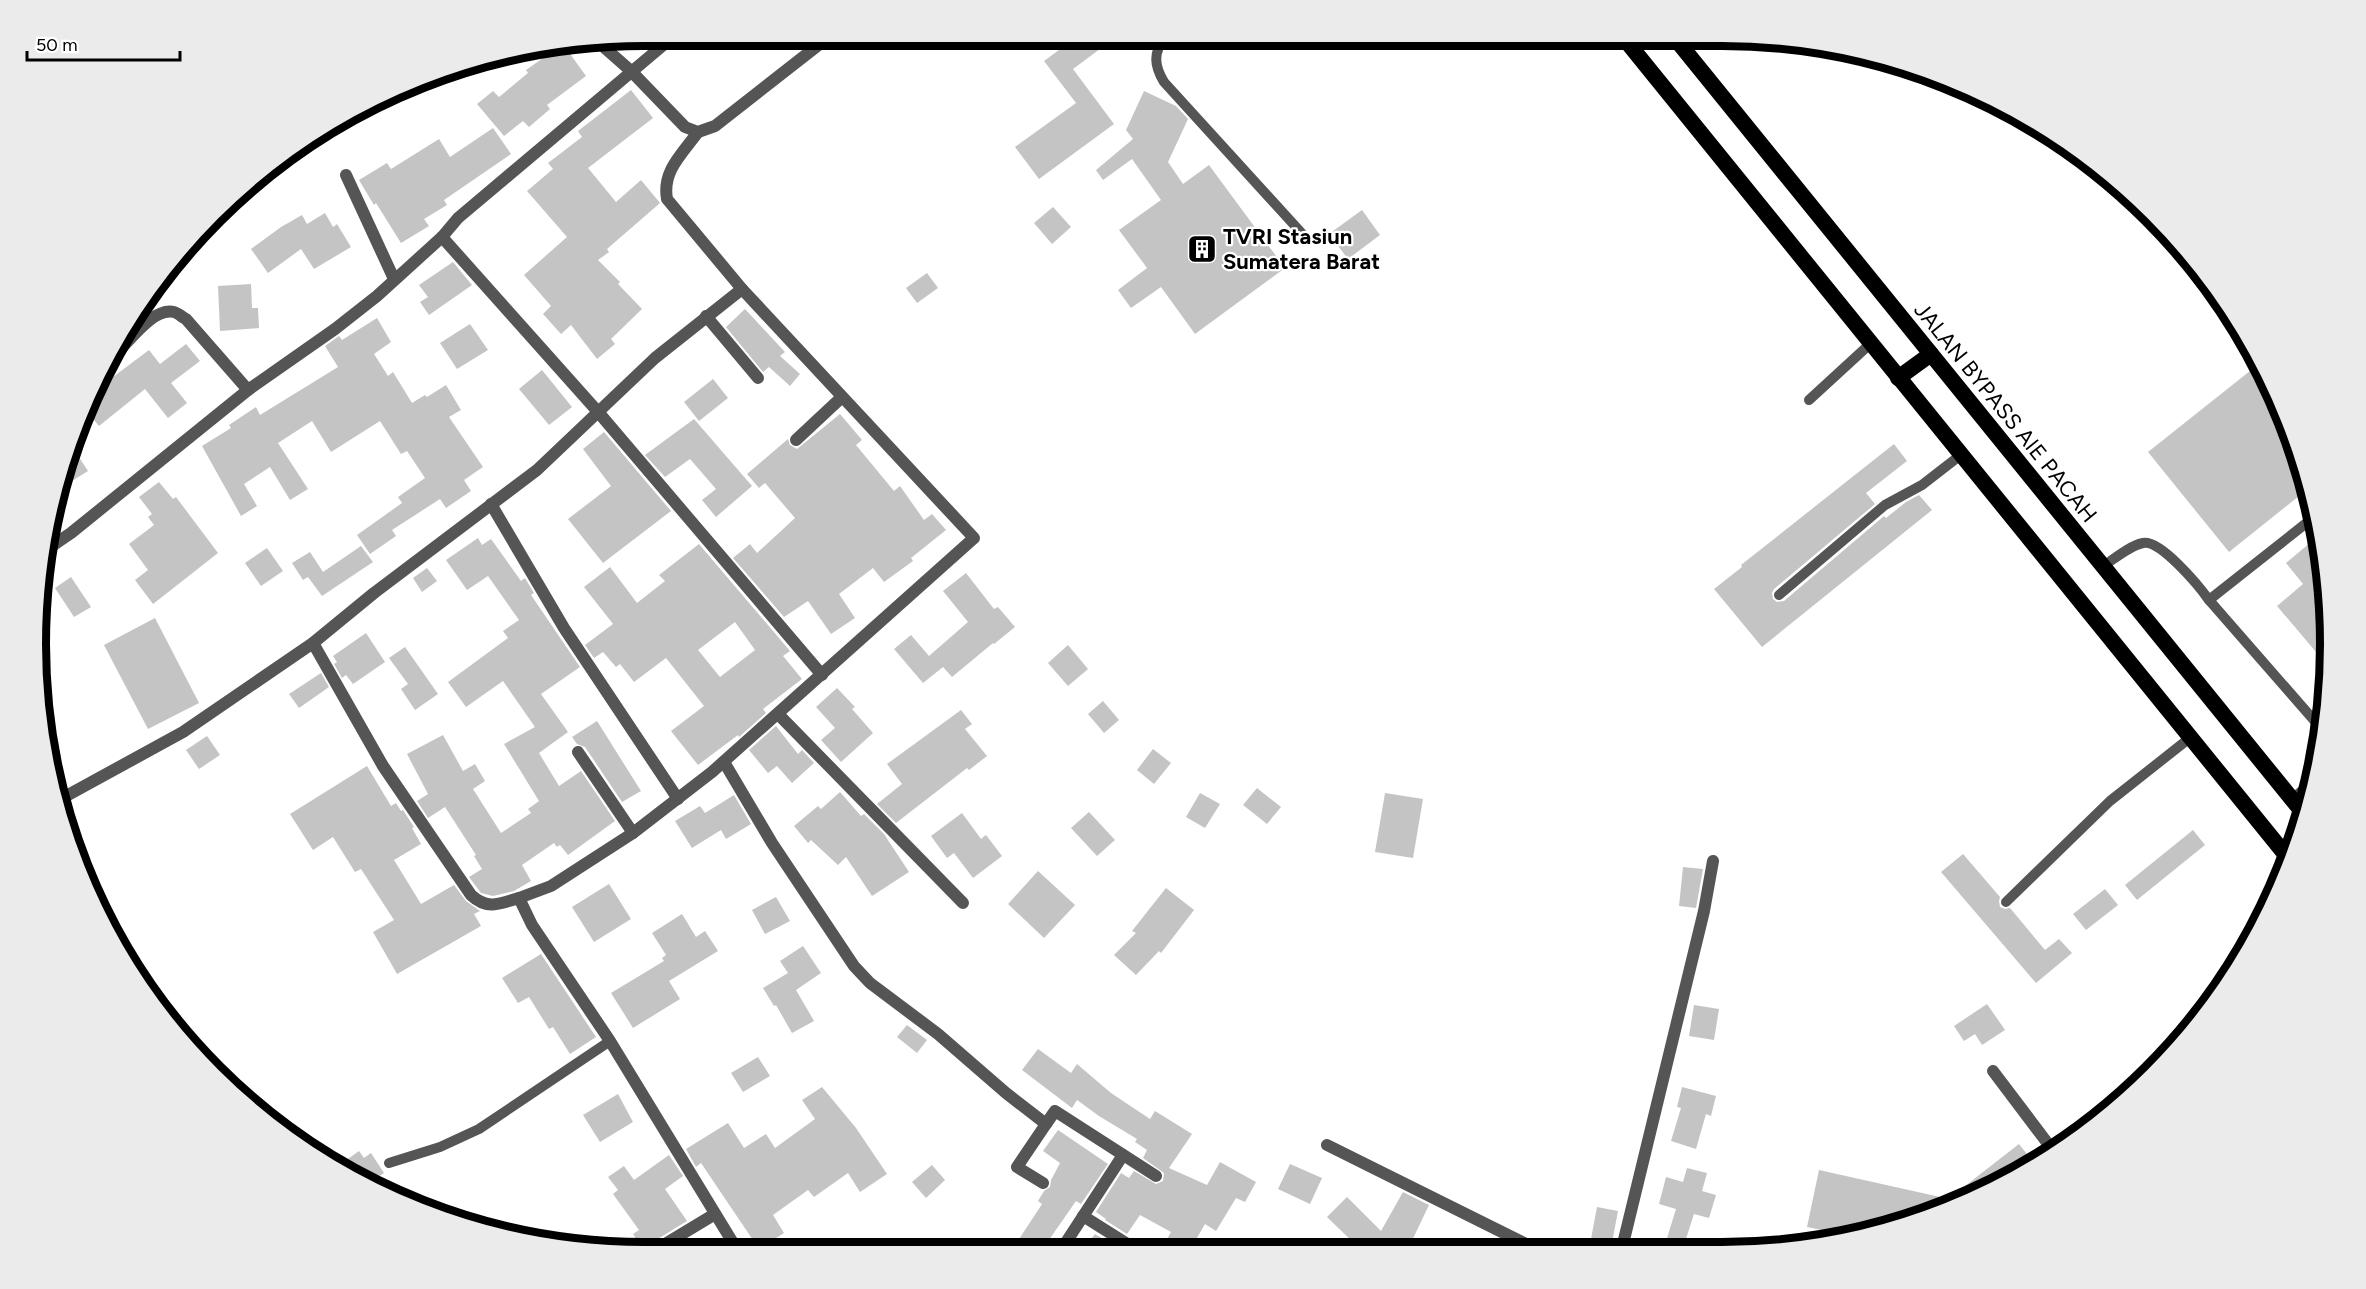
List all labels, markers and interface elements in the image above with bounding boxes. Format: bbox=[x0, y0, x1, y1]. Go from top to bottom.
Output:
scale bar bbox=[27, 24, 180, 62]
text: 50 m bbox=[36, 34, 78, 56]
place label: TVRI Stasiun Sumatera Barat bbox=[1223, 223, 1380, 275]
building icon: TVRI Stasiun Sumatera Barat bbox=[1186, 233, 1218, 265]
street label: JALAN BYPASS AIE PACAH bbox=[1908, 297, 2103, 528]

